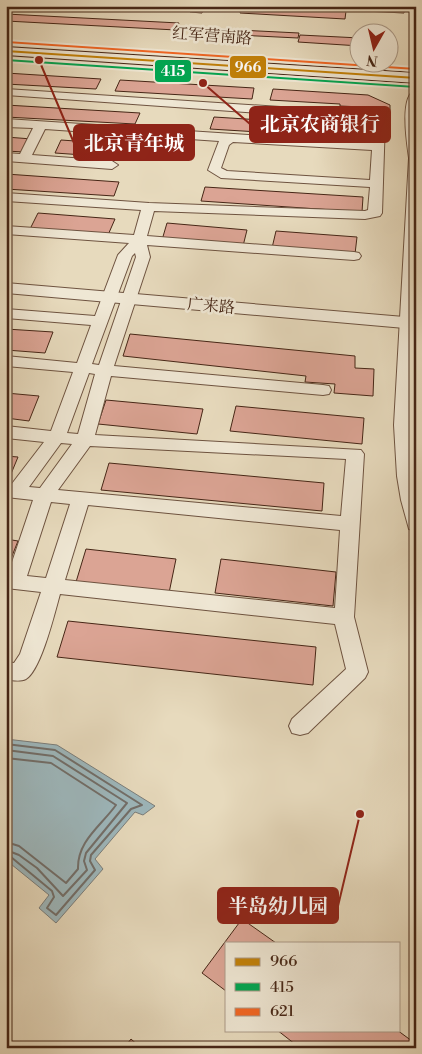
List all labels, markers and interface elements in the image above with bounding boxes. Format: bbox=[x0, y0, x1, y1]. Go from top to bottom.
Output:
north arrow bbox=[350, 22, 400, 72]
street label: 红军营南路 bbox=[171, 23, 253, 49]
text: N bbox=[366, 50, 379, 70]
line badge: 966 bbox=[229, 55, 267, 79]
line badge: 415 bbox=[154, 59, 192, 83]
text: 966 bbox=[235, 59, 261, 77]
text: 415 bbox=[161, 63, 186, 81]
callout: 北京农商银行 bbox=[250, 107, 390, 142]
text: 北京农商银行 bbox=[260, 113, 380, 138]
callout: 北京青年城 bbox=[74, 125, 194, 160]
text: 北京青年城 bbox=[84, 132, 184, 157]
street label: 广来路 bbox=[186, 294, 236, 318]
callout: 半岛幼儿园 bbox=[218, 888, 338, 923]
text: 半岛幼儿园 bbox=[228, 895, 328, 920]
legend bbox=[225, 942, 400, 1032]
text: 966 bbox=[270, 952, 297, 971]
text: 415 bbox=[270, 978, 294, 997]
text: 621 bbox=[270, 1002, 295, 1021]

